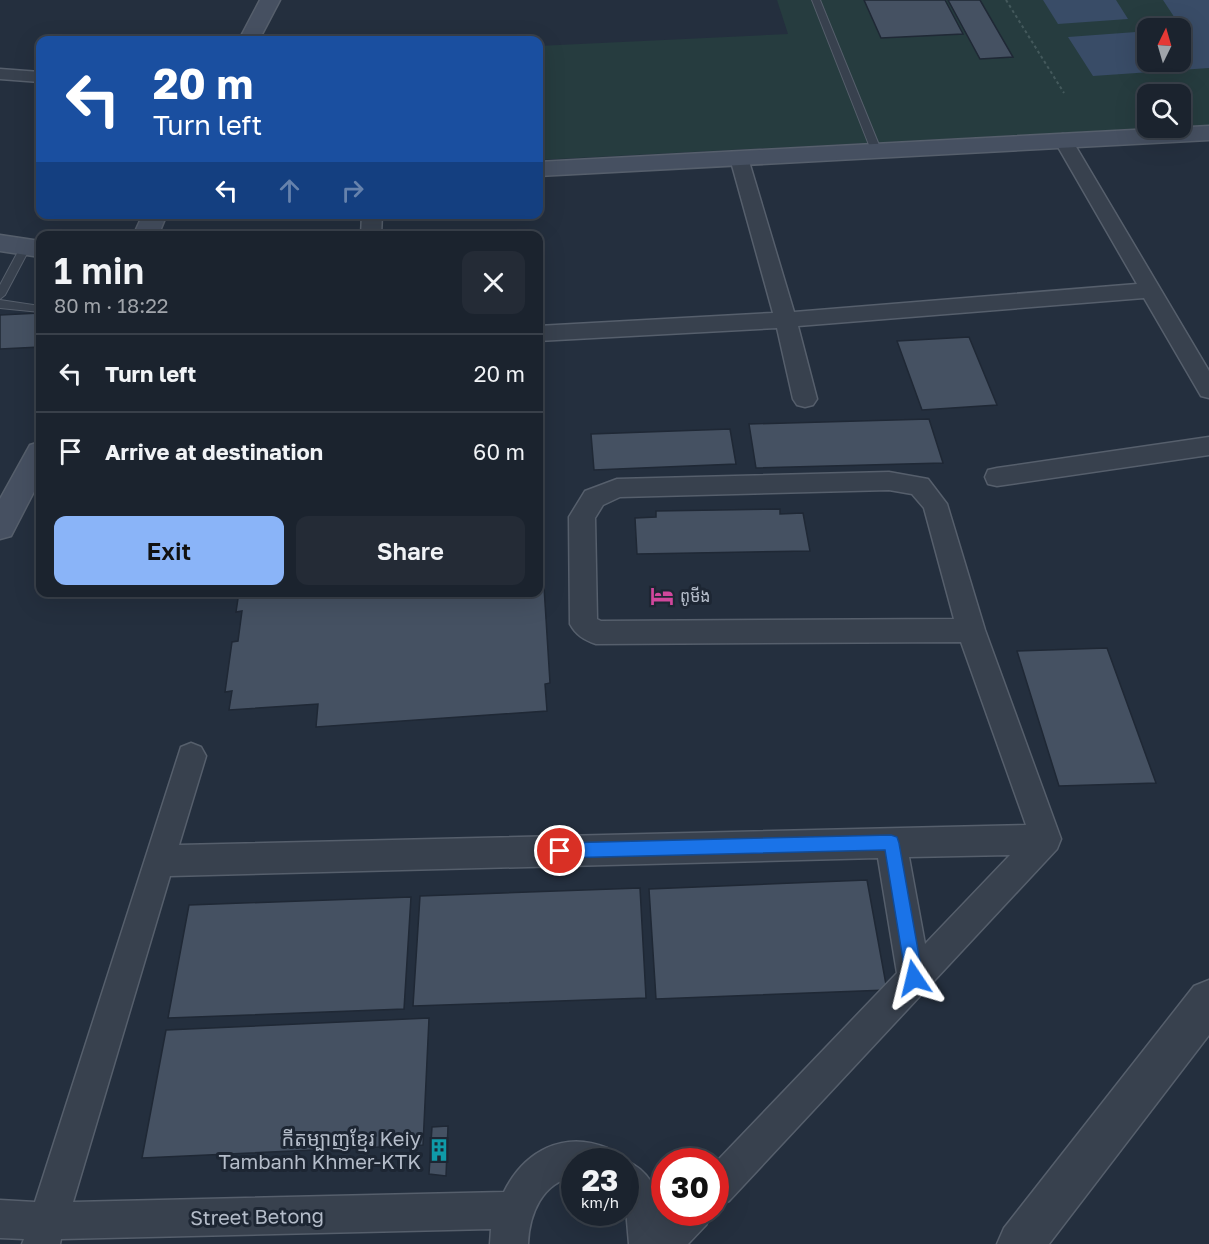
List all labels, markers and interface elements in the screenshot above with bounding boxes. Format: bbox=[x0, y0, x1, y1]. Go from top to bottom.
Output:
north arrow bbox=[1137, 18, 1191, 72]
map controls bbox=[1137, 18, 1191, 138]
text: 20 m bbox=[153, 58, 253, 108]
icon: left bbox=[54, 60, 132, 138]
button: search bbox=[1137, 84, 1191, 138]
text: Turn left bbox=[153, 109, 262, 141]
icon: left bbox=[210, 174, 243, 207]
icon: ahead bbox=[273, 174, 306, 207]
icon: right bbox=[336, 174, 369, 207]
text: 1 min bbox=[54, 249, 144, 292]
button: close bbox=[462, 251, 525, 314]
text: 80 m · 18:22 bbox=[54, 293, 168, 317]
icon: left bbox=[54, 357, 87, 390]
text: Turn left bbox=[105, 360, 196, 387]
text: 20 m bbox=[474, 360, 525, 387]
icon: arrive bbox=[54, 435, 87, 468]
text: Arrive at destination bbox=[105, 438, 323, 465]
text: 60 m bbox=[473, 438, 525, 465]
button: Exit bbox=[54, 516, 284, 585]
button: Share bbox=[296, 516, 525, 585]
hotel icon: ពូមីង bbox=[649, 583, 675, 609]
place label: ពូមីង bbox=[680, 586, 710, 606]
pin bbox=[534, 825, 585, 876]
icon: arrive bbox=[543, 834, 576, 867]
position arrow bbox=[882, 946, 946, 1010]
place label: កីតម្បាញខ្មែរ Keiy Tambanh Khmer-KTK bbox=[219, 1126, 421, 1173]
building icon: កីតម្បាញខ្មែរ Keiy Tambanh Khmer-KTK bbox=[426, 1137, 452, 1163]
speed limit sign: 30 bbox=[651, 1148, 729, 1226]
text: 23 bbox=[582, 1162, 618, 1198]
text: km/h bbox=[581, 1193, 619, 1211]
street label: Street Betong bbox=[190, 1203, 324, 1229]

